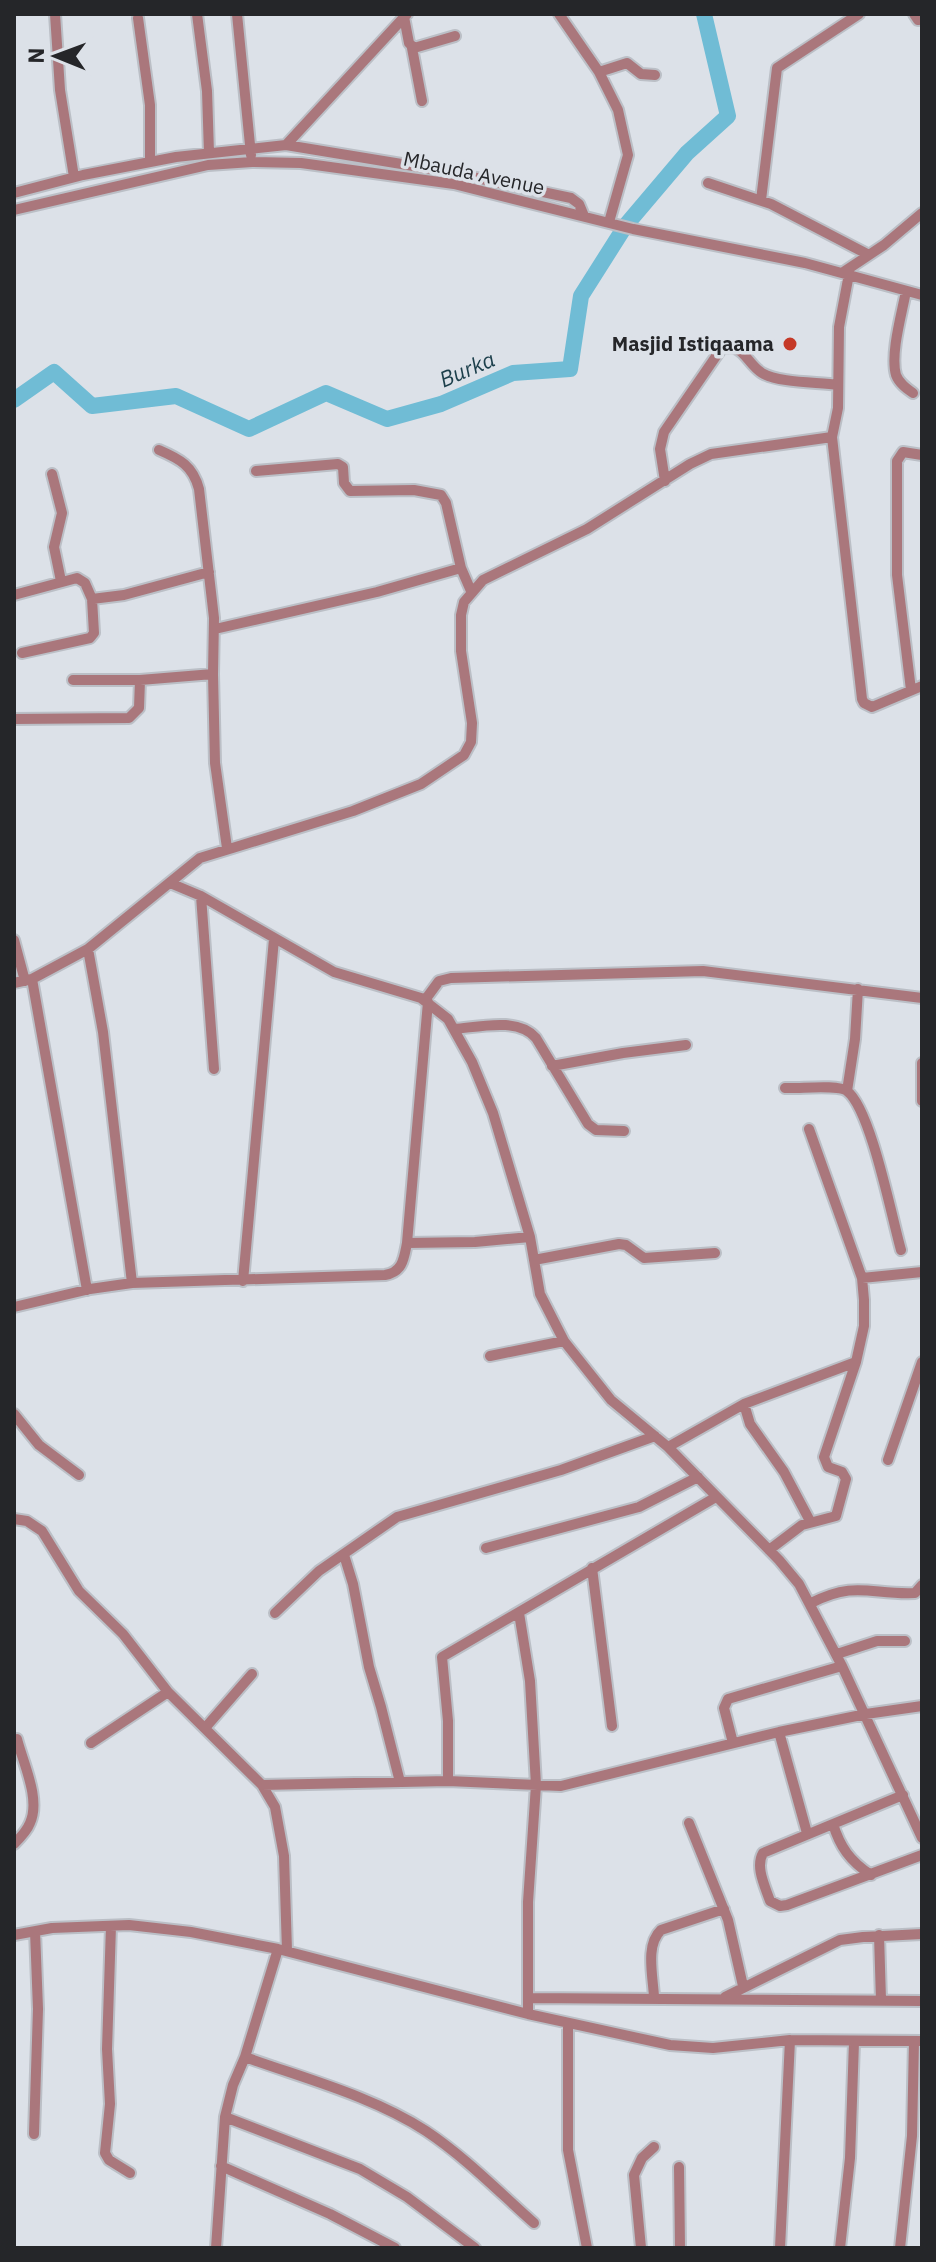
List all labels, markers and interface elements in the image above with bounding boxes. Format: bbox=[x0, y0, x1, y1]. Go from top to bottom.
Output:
north arrow bbox=[16, 16, 96, 96]
text: N bbox=[21, 47, 50, 64]
street label: Mbauda Avenue bbox=[401, 144, 547, 201]
place label: Masjid Istiqaama bbox=[612, 330, 774, 357]
marker: Masjid Istiqaama bbox=[781, 335, 799, 353]
water label: Burka bbox=[435, 344, 499, 393]

